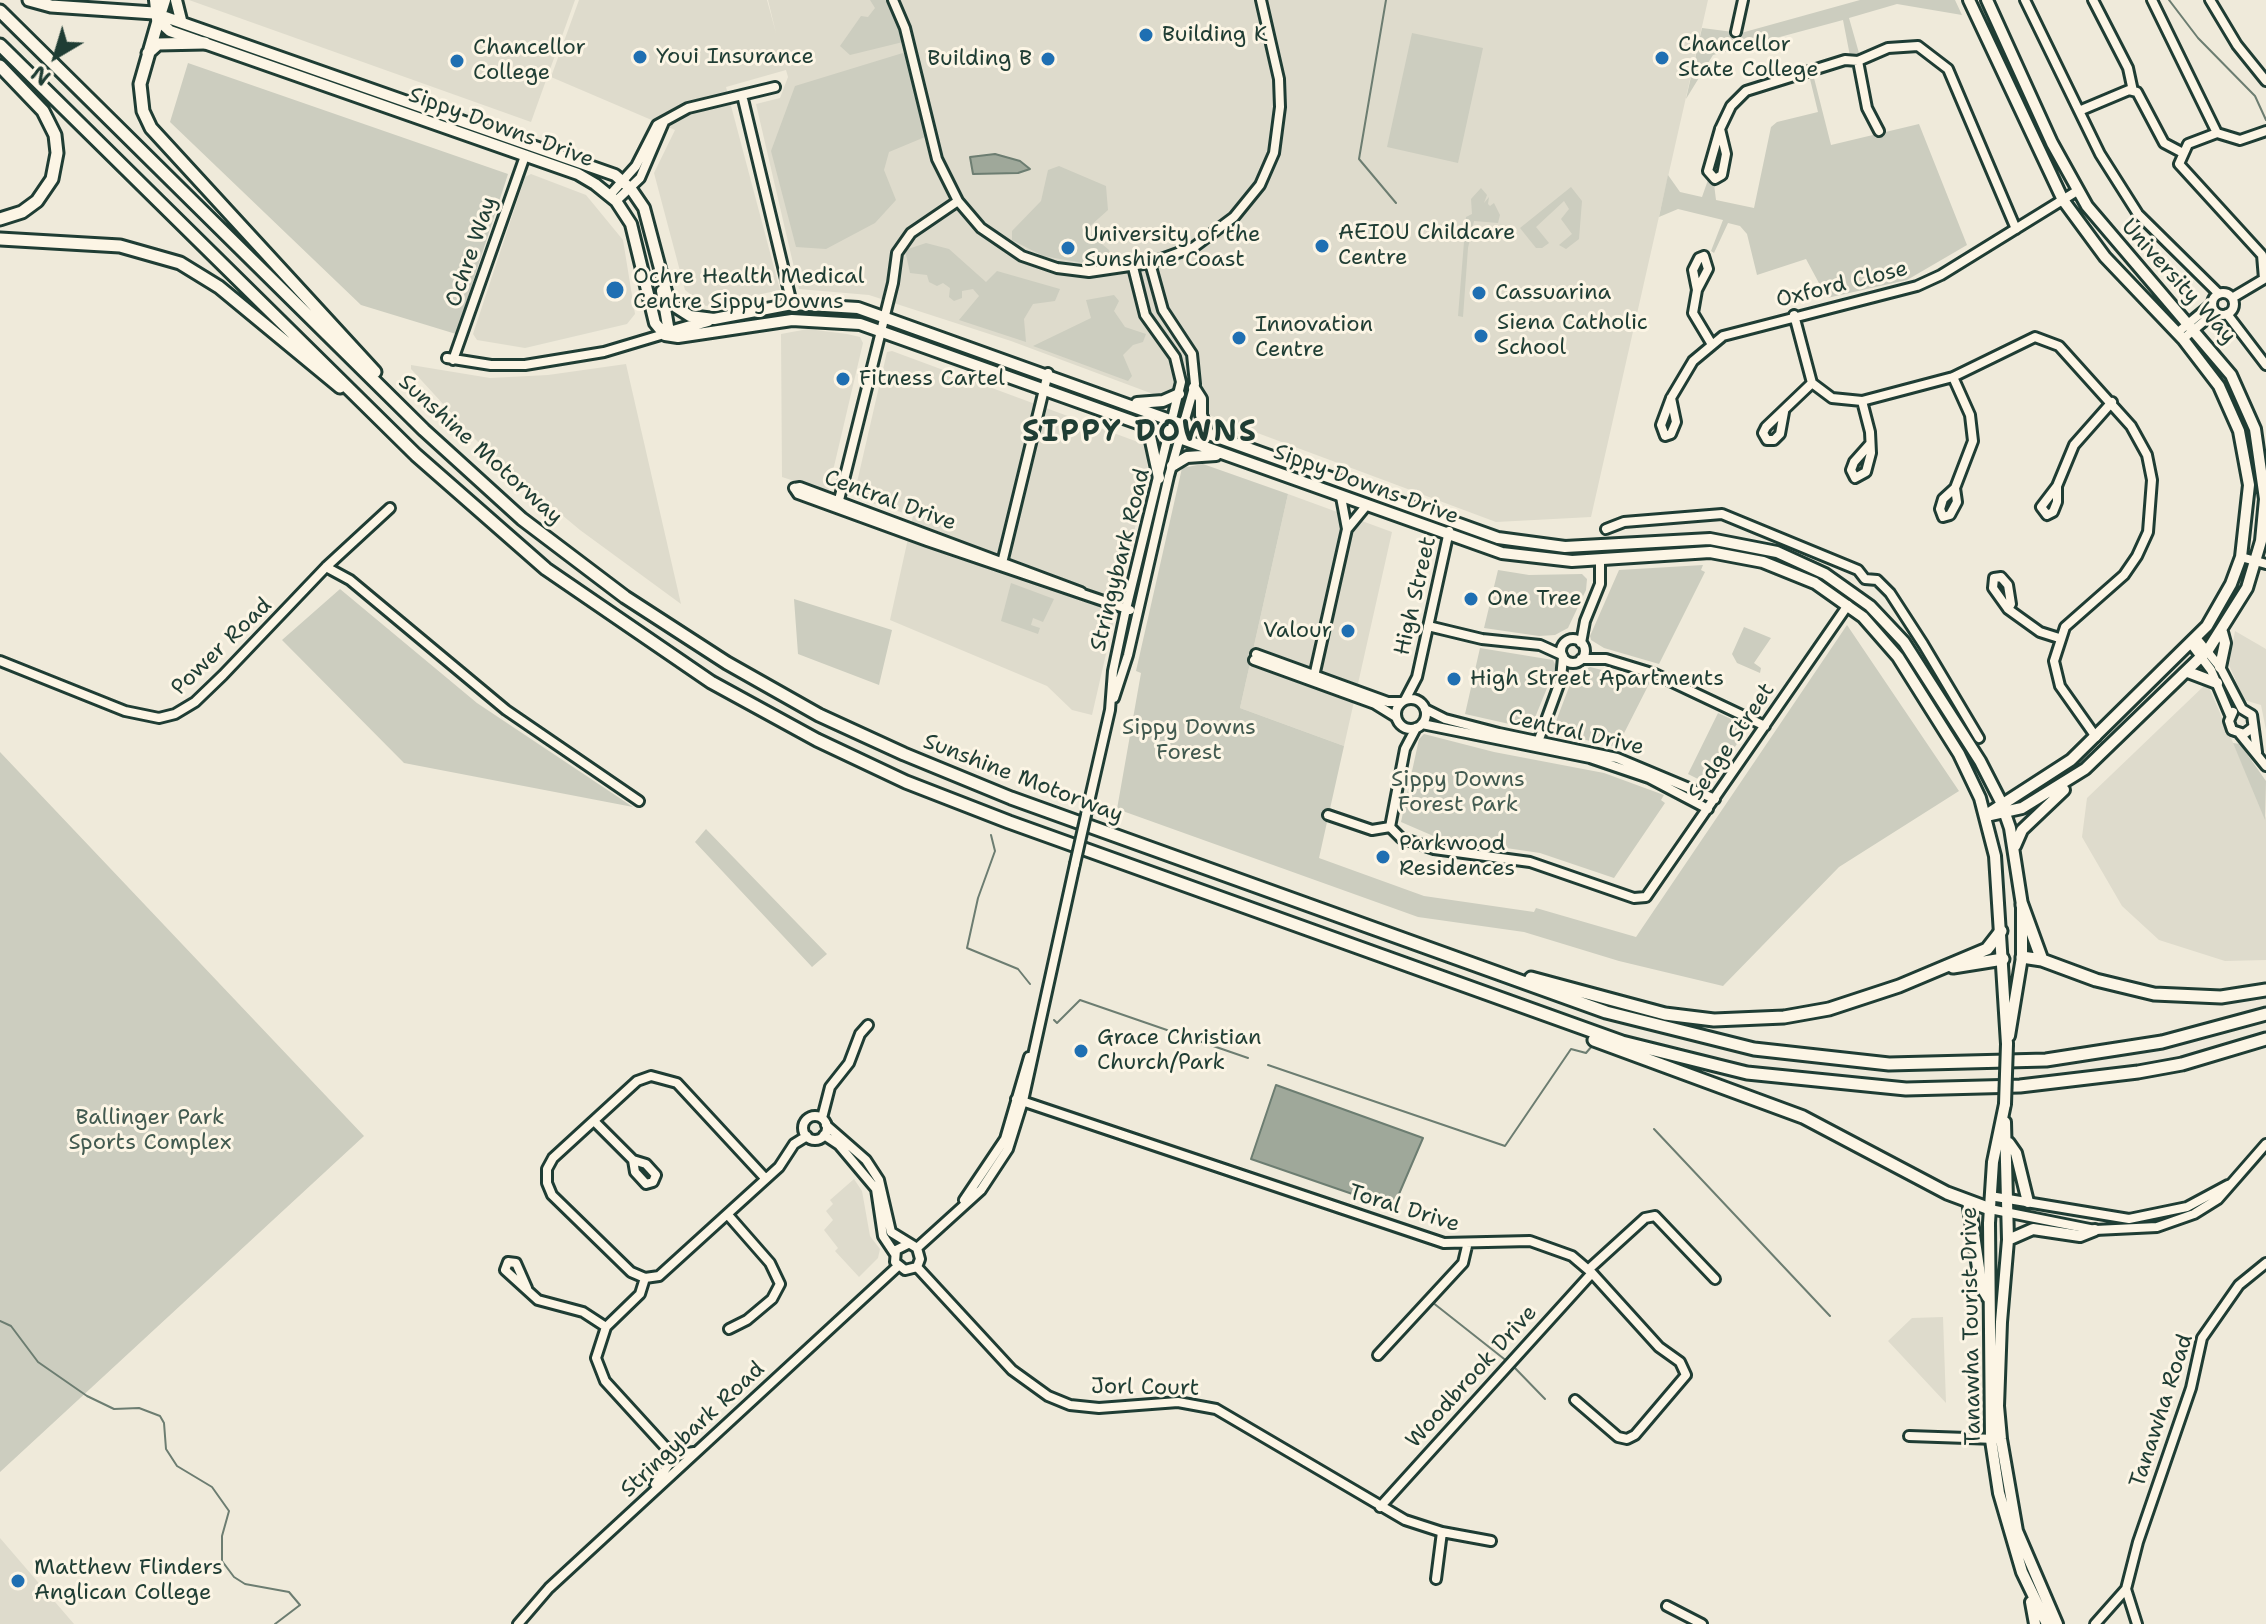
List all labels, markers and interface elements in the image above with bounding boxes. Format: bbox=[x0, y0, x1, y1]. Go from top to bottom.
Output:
north arrow bbox=[16, 16, 96, 96]
place label: Building K bbox=[1162, 22, 1268, 48]
marker: Building K bbox=[1137, 26, 1155, 44]
place label: Chancellor State College bbox=[1678, 32, 1819, 84]
place label: Chancellor College bbox=[473, 35, 586, 86]
place label: Youi Insurance bbox=[656, 44, 814, 70]
place label: Building B bbox=[927, 46, 1032, 72]
marker: Youi Insurance bbox=[631, 48, 649, 66]
marker: Chancellor State College bbox=[1653, 49, 1671, 67]
marker: Building B bbox=[1039, 50, 1057, 68]
marker: Chancellor College bbox=[448, 52, 466, 70]
text: N bbox=[25, 59, 57, 92]
street label: Sippy Downs Drive bbox=[405, 82, 597, 174]
street label: Ochre Way bbox=[441, 193, 503, 311]
street label: University Way bbox=[2115, 214, 2241, 350]
place label: AEIOU Childcare Centre bbox=[1338, 220, 1515, 272]
place label: University of the Sunshine Coast bbox=[1084, 222, 1260, 274]
marker: AEIOU Childcare Centre bbox=[1313, 237, 1331, 255]
marker: University of the Sunshine Coast bbox=[1059, 239, 1077, 257]
street label: Oxford Close bbox=[1773, 256, 1911, 314]
place label: Ochre Health Medical Centre Sippy Downs bbox=[633, 264, 864, 316]
marker: Ochre Health Medical Centre Sippy Downs bbox=[604, 279, 626, 301]
place label: Cassuarina bbox=[1495, 280, 1611, 306]
marker: Cassuarina bbox=[1470, 284, 1488, 302]
place label: Siena Catholic School bbox=[1497, 310, 1648, 362]
place label: Innovation Centre bbox=[1255, 312, 1373, 364]
marker: Siena Catholic School bbox=[1472, 327, 1490, 345]
marker: Innovation Centre bbox=[1230, 329, 1248, 347]
place label: Fitness Cartel bbox=[859, 366, 1005, 392]
street label: Sunshine Motorway bbox=[392, 369, 568, 531]
marker: Fitness Cartel bbox=[834, 370, 852, 388]
district label: SIPPY DOWNS bbox=[1022, 415, 1258, 451]
street label: Sippy Downs Drive bbox=[1270, 439, 1462, 531]
street label: Central Drive bbox=[820, 465, 960, 537]
street label: Stringybark Road bbox=[1086, 466, 1156, 654]
street label: High Street bbox=[1390, 534, 1442, 658]
place label: One Tree bbox=[1487, 586, 1582, 612]
marker: One Tree bbox=[1462, 590, 1480, 608]
street label: Power Road bbox=[166, 593, 278, 701]
place label: Valour bbox=[1263, 618, 1332, 644]
marker: Valour bbox=[1339, 622, 1357, 640]
place label: High Street Apartments bbox=[1470, 666, 1724, 692]
marker: High Street Apartments bbox=[1445, 670, 1463, 688]
street label: Sedge Street bbox=[1683, 678, 1781, 806]
street label: Central Drive bbox=[1506, 705, 1646, 761]
park label: Sippy Downs Forest bbox=[1122, 715, 1256, 766]
street label: Sunshine Motorway bbox=[919, 729, 1127, 829]
park label: Sippy Downs Forest Park bbox=[1391, 767, 1525, 818]
place label: Parkwood Residences bbox=[1399, 831, 1515, 882]
marker: Parkwood Residences bbox=[1374, 848, 1392, 866]
place label: Grace Christian Church/Park bbox=[1097, 1025, 1261, 1076]
marker: Grace Christian Church/Park bbox=[1072, 1042, 1090, 1060]
park label: Ballinger Park Sports Complex bbox=[69, 1105, 231, 1156]
street label: Toral Drive bbox=[1345, 1180, 1463, 1238]
street label: Tanawha Tourist Drive bbox=[1957, 1206, 1987, 1446]
street label: Woodbrook Drive bbox=[1401, 1300, 1543, 1454]
street label: Tanawha Road bbox=[2125, 1331, 2199, 1491]
street label: Stringybark Road bbox=[615, 1356, 771, 1504]
street label: Jorl Court bbox=[1091, 1374, 1199, 1402]
place label: Matthew Flinders Anglican College bbox=[34, 1555, 223, 1606]
marker: Matthew Flinders Anglican College bbox=[9, 1572, 27, 1590]

